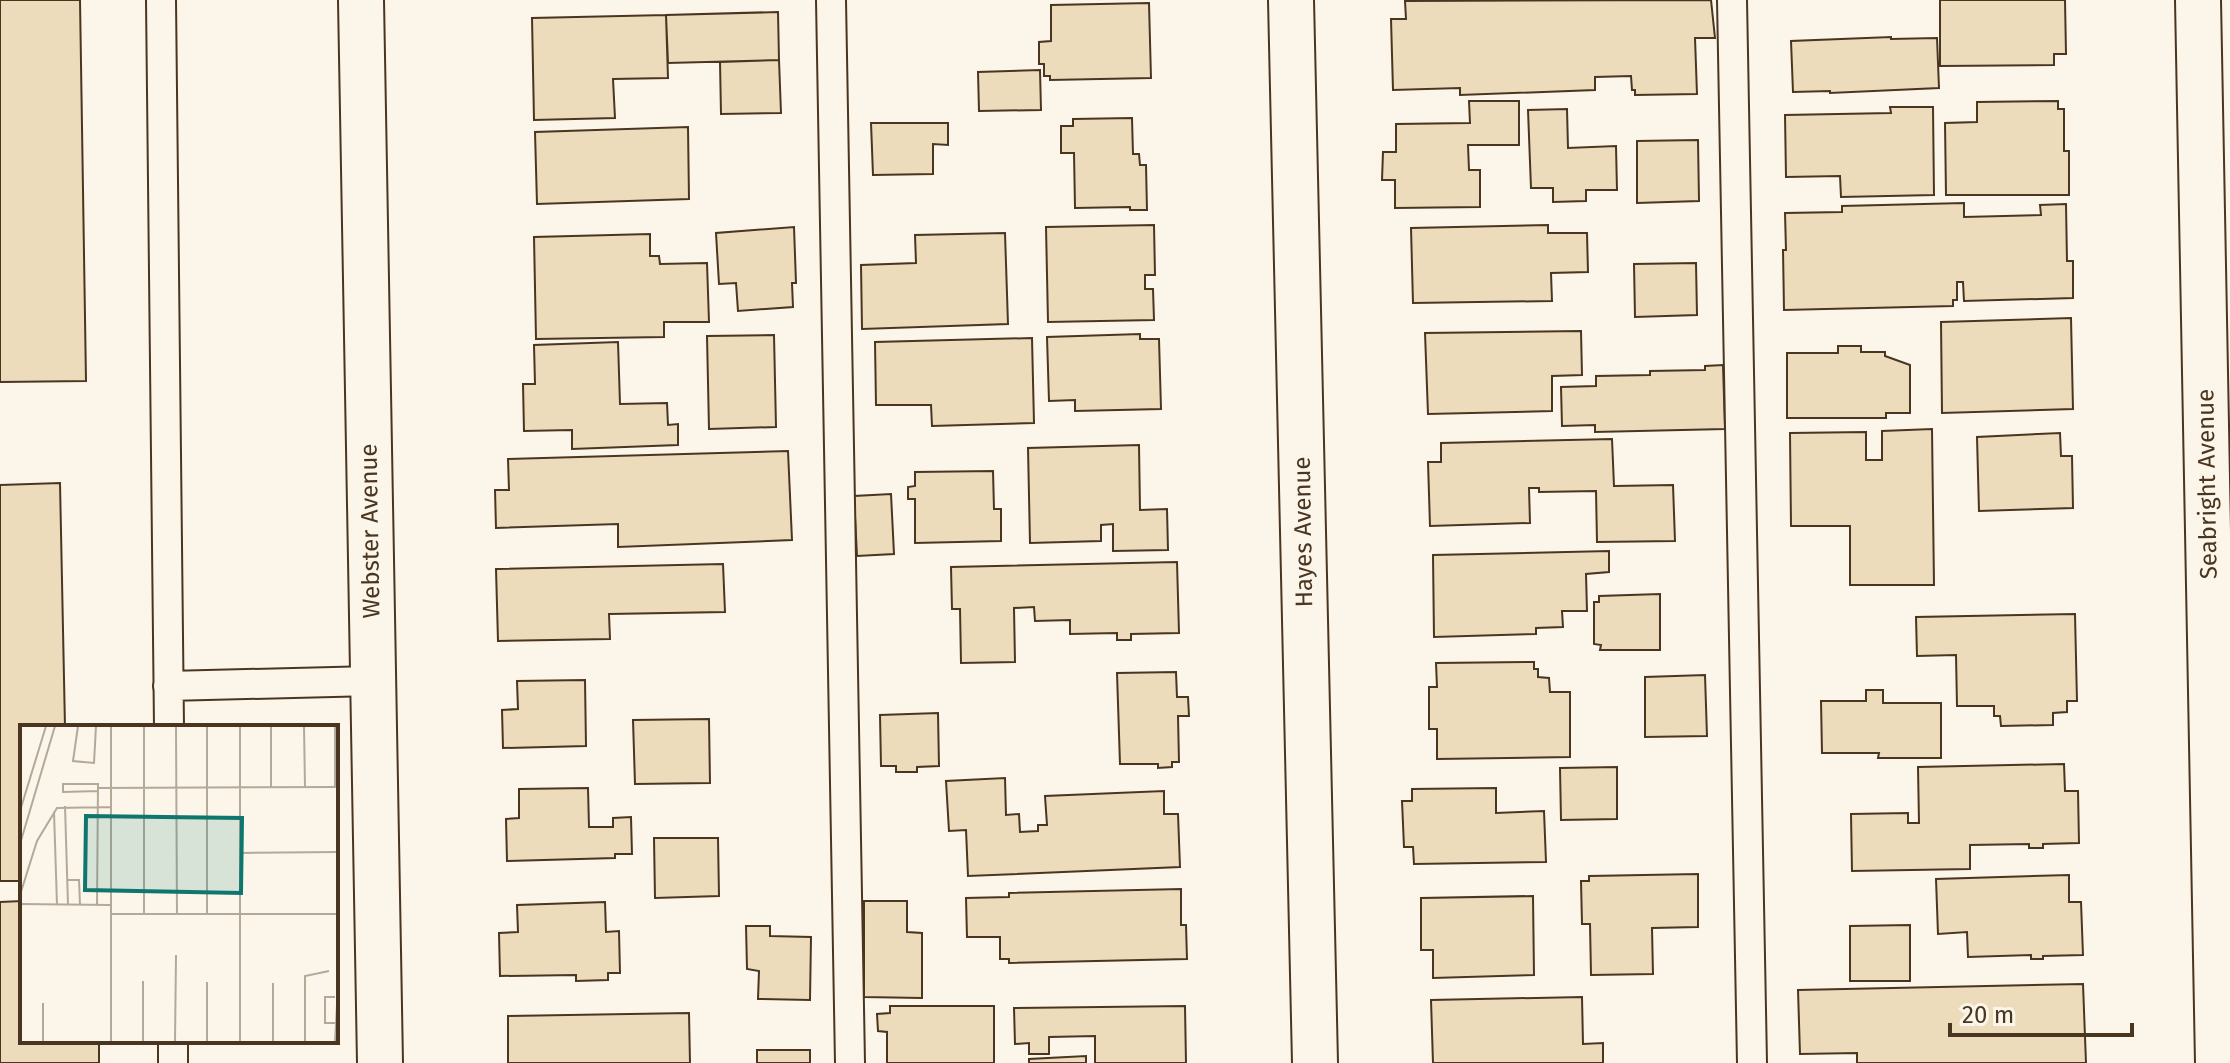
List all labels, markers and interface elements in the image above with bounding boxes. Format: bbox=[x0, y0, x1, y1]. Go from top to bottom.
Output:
street label: Seabright Avenue bbox=[2191, 389, 2223, 579]
street label: Webster Avenue bbox=[354, 443, 386, 619]
street label: Hayes Avenue bbox=[1288, 456, 1318, 608]
inset map bbox=[20, 725, 338, 1043]
scale bar bbox=[1950, 987, 2132, 1037]
text: 20 m bbox=[1962, 1001, 2014, 1029]

